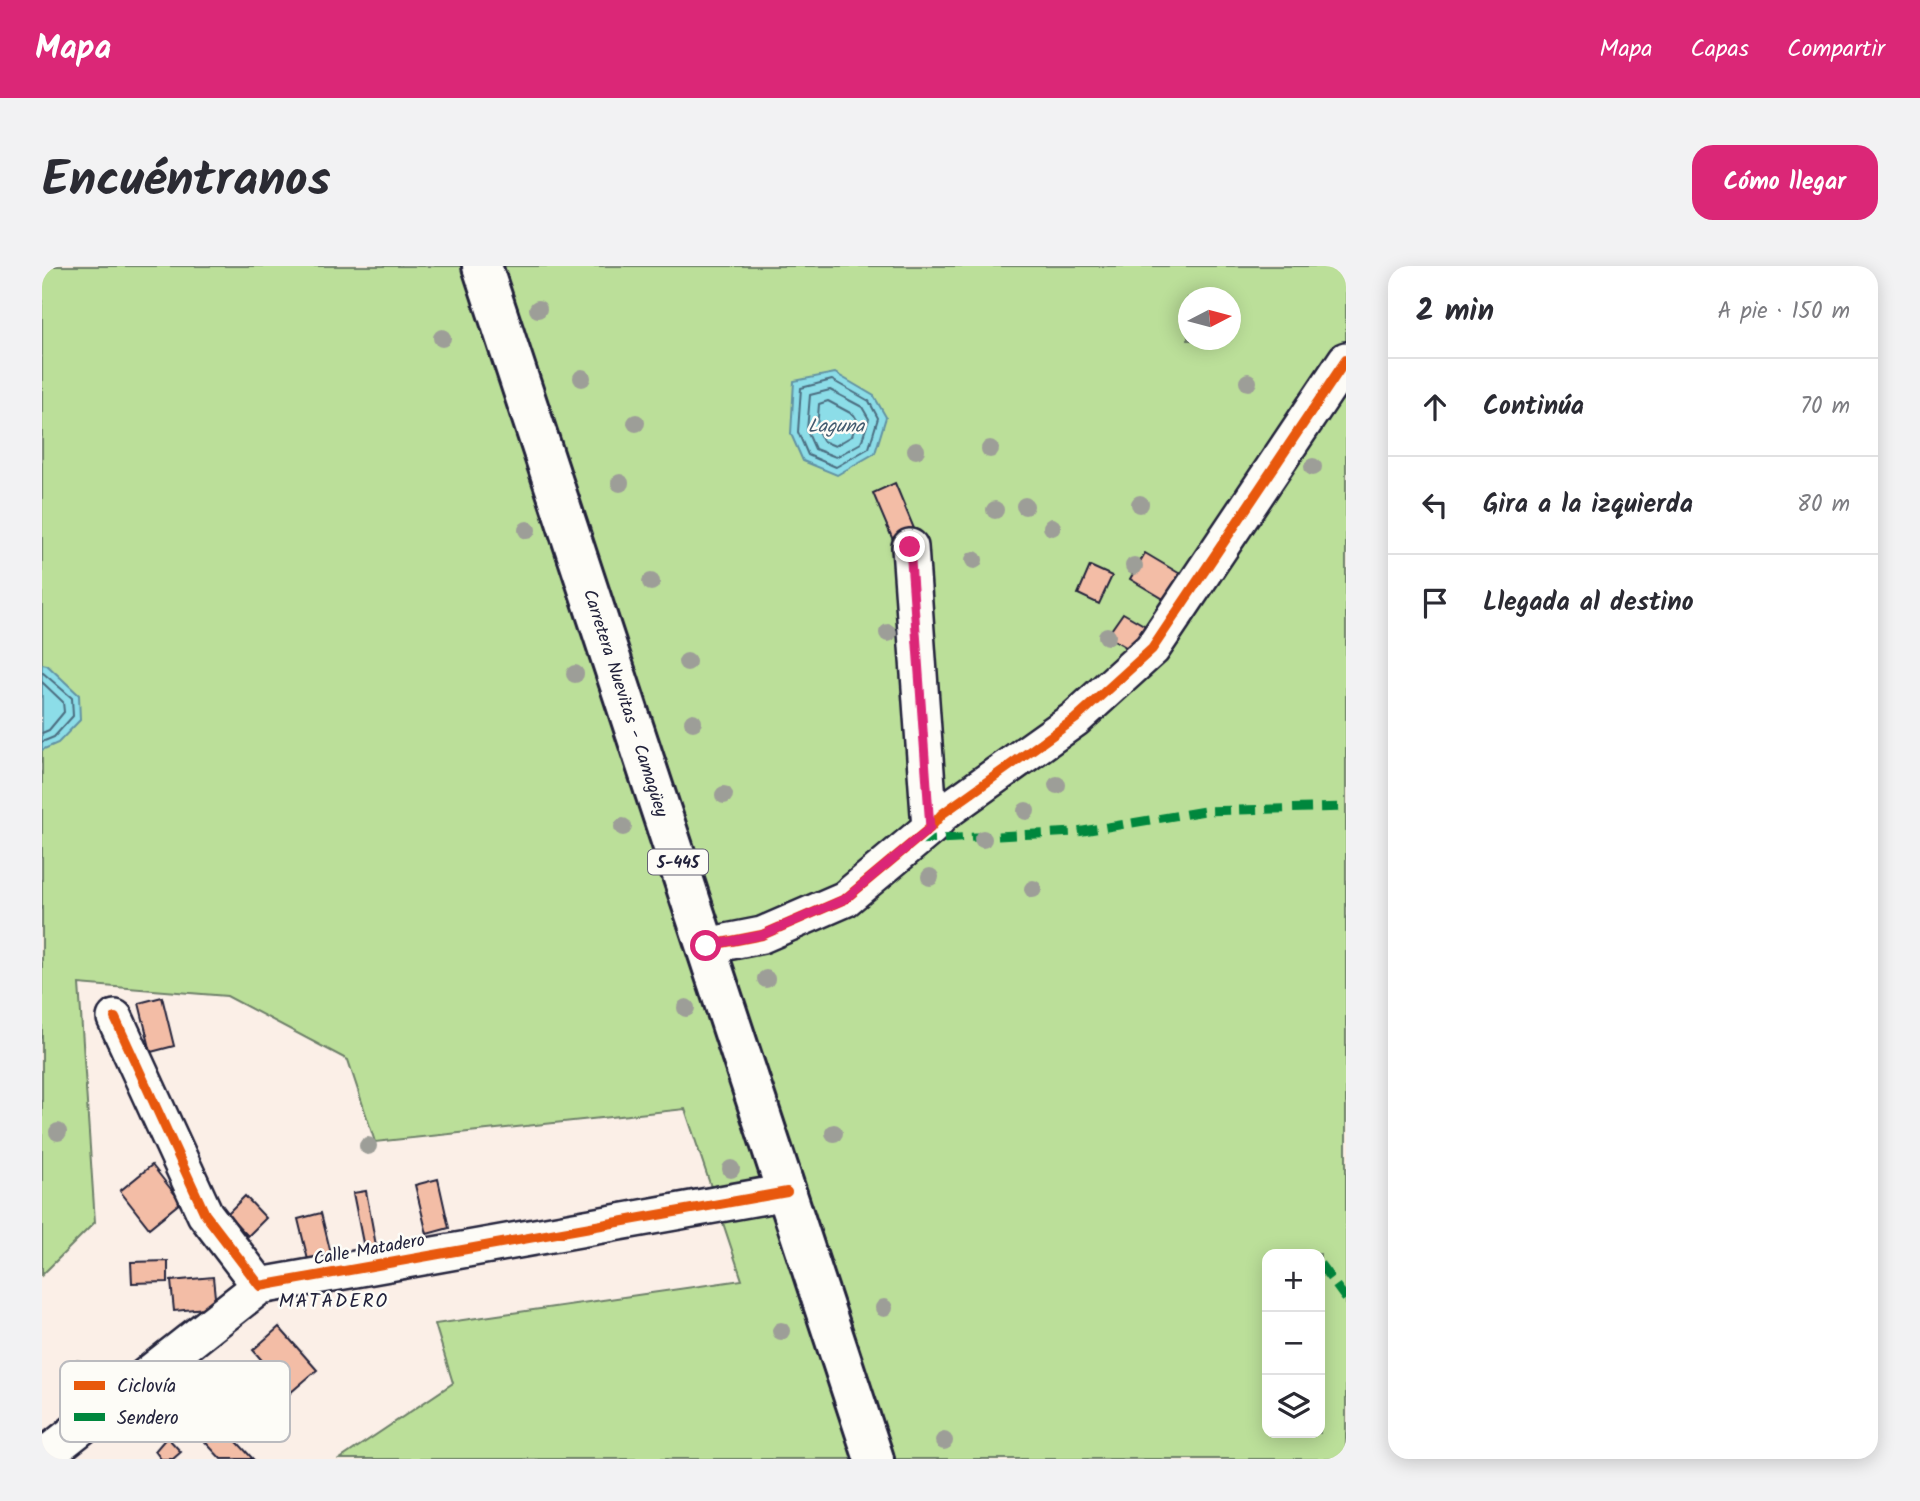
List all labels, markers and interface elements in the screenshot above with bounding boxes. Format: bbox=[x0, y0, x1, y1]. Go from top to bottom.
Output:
text: Mapa bbox=[35, 23, 111, 76]
text: Mapa bbox=[1600, 30, 1652, 69]
text: Capas bbox=[1690, 30, 1749, 69]
text: Compartir bbox=[1787, 30, 1885, 69]
text: Encuéntranos bbox=[42, 143, 331, 221]
button: Cómo llegar bbox=[1692, 145, 1878, 220]
north arrow bbox=[1178, 287, 1241, 350]
text: 2 min bbox=[1416, 288, 1494, 336]
text: A pie · 150 m bbox=[1717, 294, 1850, 330]
text: Continúa bbox=[1483, 386, 1584, 428]
icon: ahead bbox=[1416, 388, 1454, 426]
text: 70 m bbox=[1800, 389, 1850, 425]
water label: Laguna bbox=[808, 412, 865, 442]
text: Gira a la izquierda bbox=[1483, 484, 1693, 526]
icon: left bbox=[1416, 486, 1454, 524]
text: 80 m bbox=[1797, 487, 1850, 523]
route end bbox=[894, 531, 925, 562]
text: Llegada al destino bbox=[1483, 582, 1694, 624]
icon: arrive bbox=[1416, 584, 1454, 622]
street label: Carretera Nuevitas - Camagüey bbox=[574, 586, 675, 822]
road number: 5-445 bbox=[648, 849, 708, 874]
route start bbox=[690, 930, 721, 961]
street label: Calle Matadero bbox=[311, 1226, 427, 1275]
map controls bbox=[1262, 1249, 1325, 1438]
button: + bbox=[1262, 1249, 1325, 1312]
district label: MATADERO bbox=[279, 1287, 389, 1317]
button: − bbox=[1262, 1312, 1325, 1375]
legend bbox=[60, 1361, 290, 1442]
text: Ciclovía bbox=[117, 1372, 176, 1402]
button: layers bbox=[1262, 1375, 1325, 1438]
text: Sendero bbox=[117, 1404, 179, 1434]

